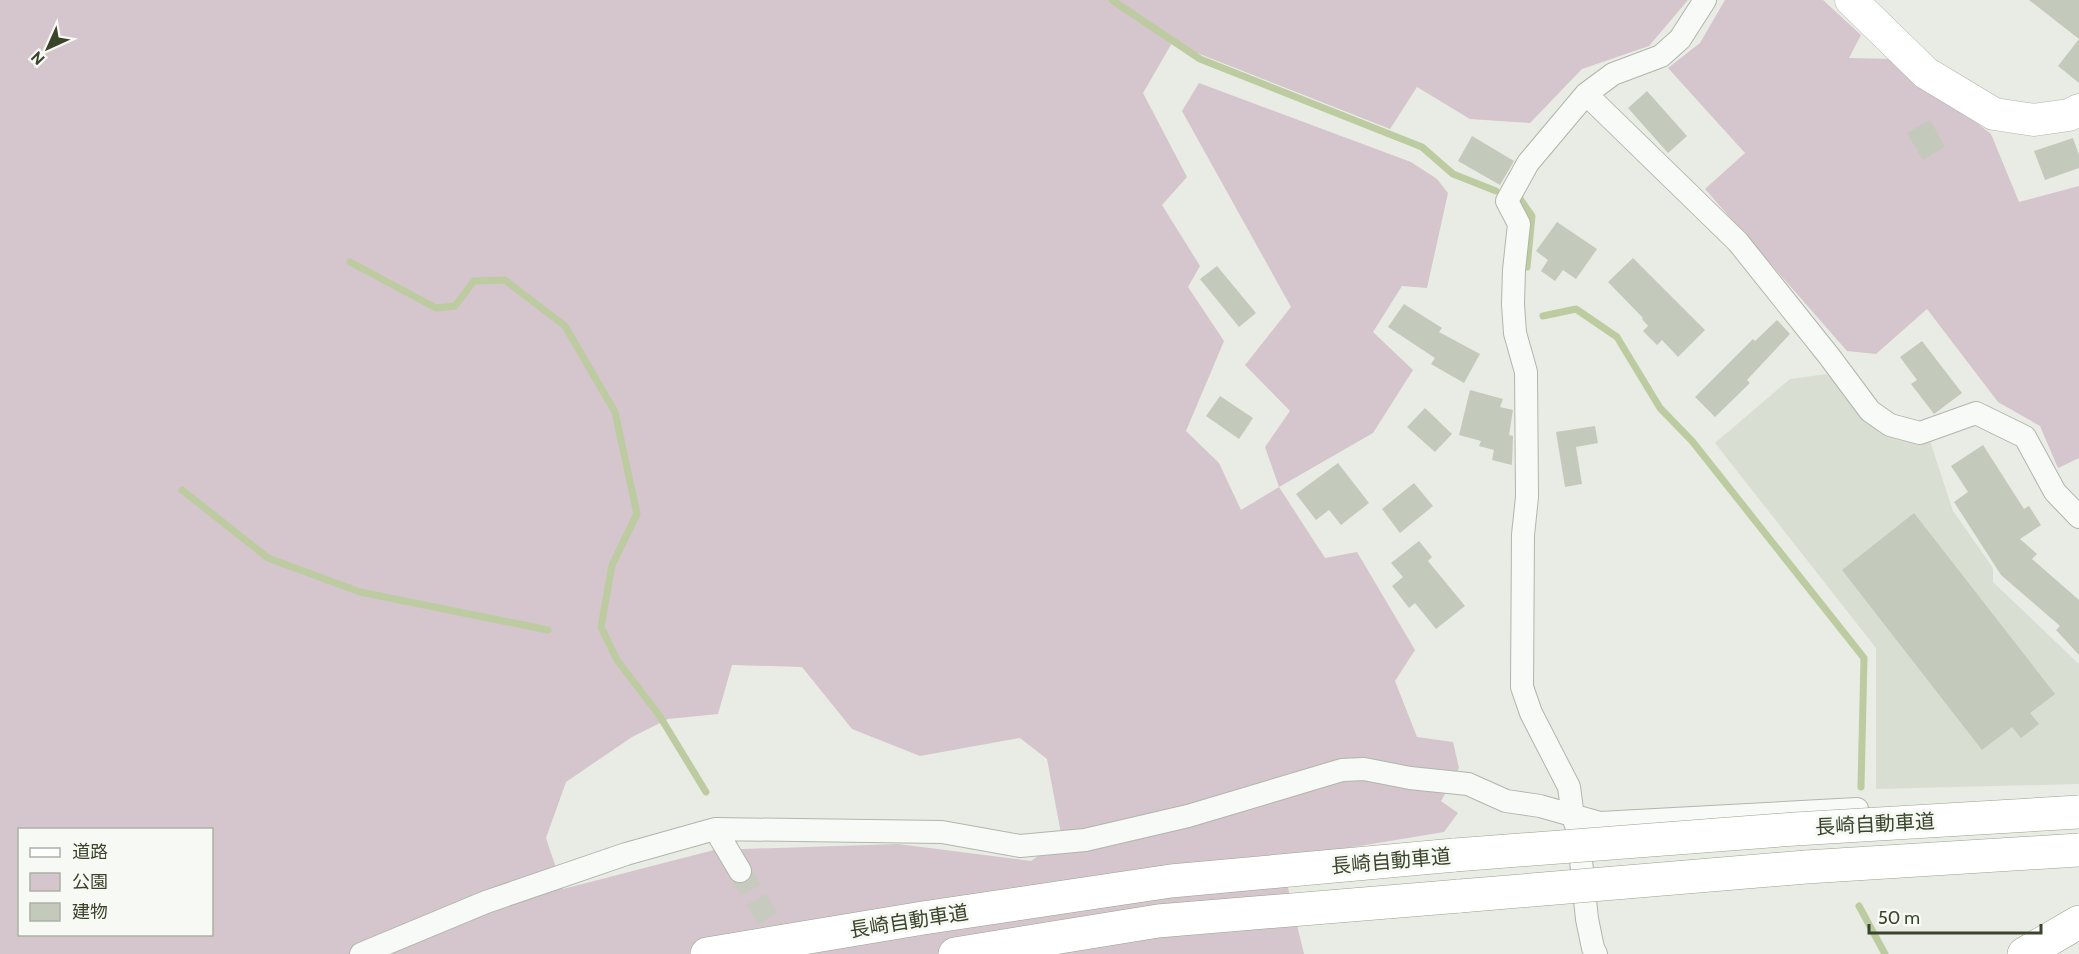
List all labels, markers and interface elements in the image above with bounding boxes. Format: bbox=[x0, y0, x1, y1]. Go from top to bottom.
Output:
north arrow bbox=[18, 18, 78, 78]
text: N bbox=[27, 48, 48, 69]
street label: 長崎自動車道 bbox=[1814, 809, 1936, 839]
legend bbox=[18, 828, 213, 936]
text: 道路 bbox=[72, 841, 108, 863]
street label: 長崎自動車道 bbox=[1330, 844, 1452, 878]
text: 公園 bbox=[72, 871, 108, 893]
scale bar bbox=[1869, 897, 2042, 935]
street label: 長崎自動車道 bbox=[848, 900, 970, 942]
text: 建物 bbox=[72, 901, 108, 923]
text: 50 m bbox=[1878, 907, 1920, 929]

